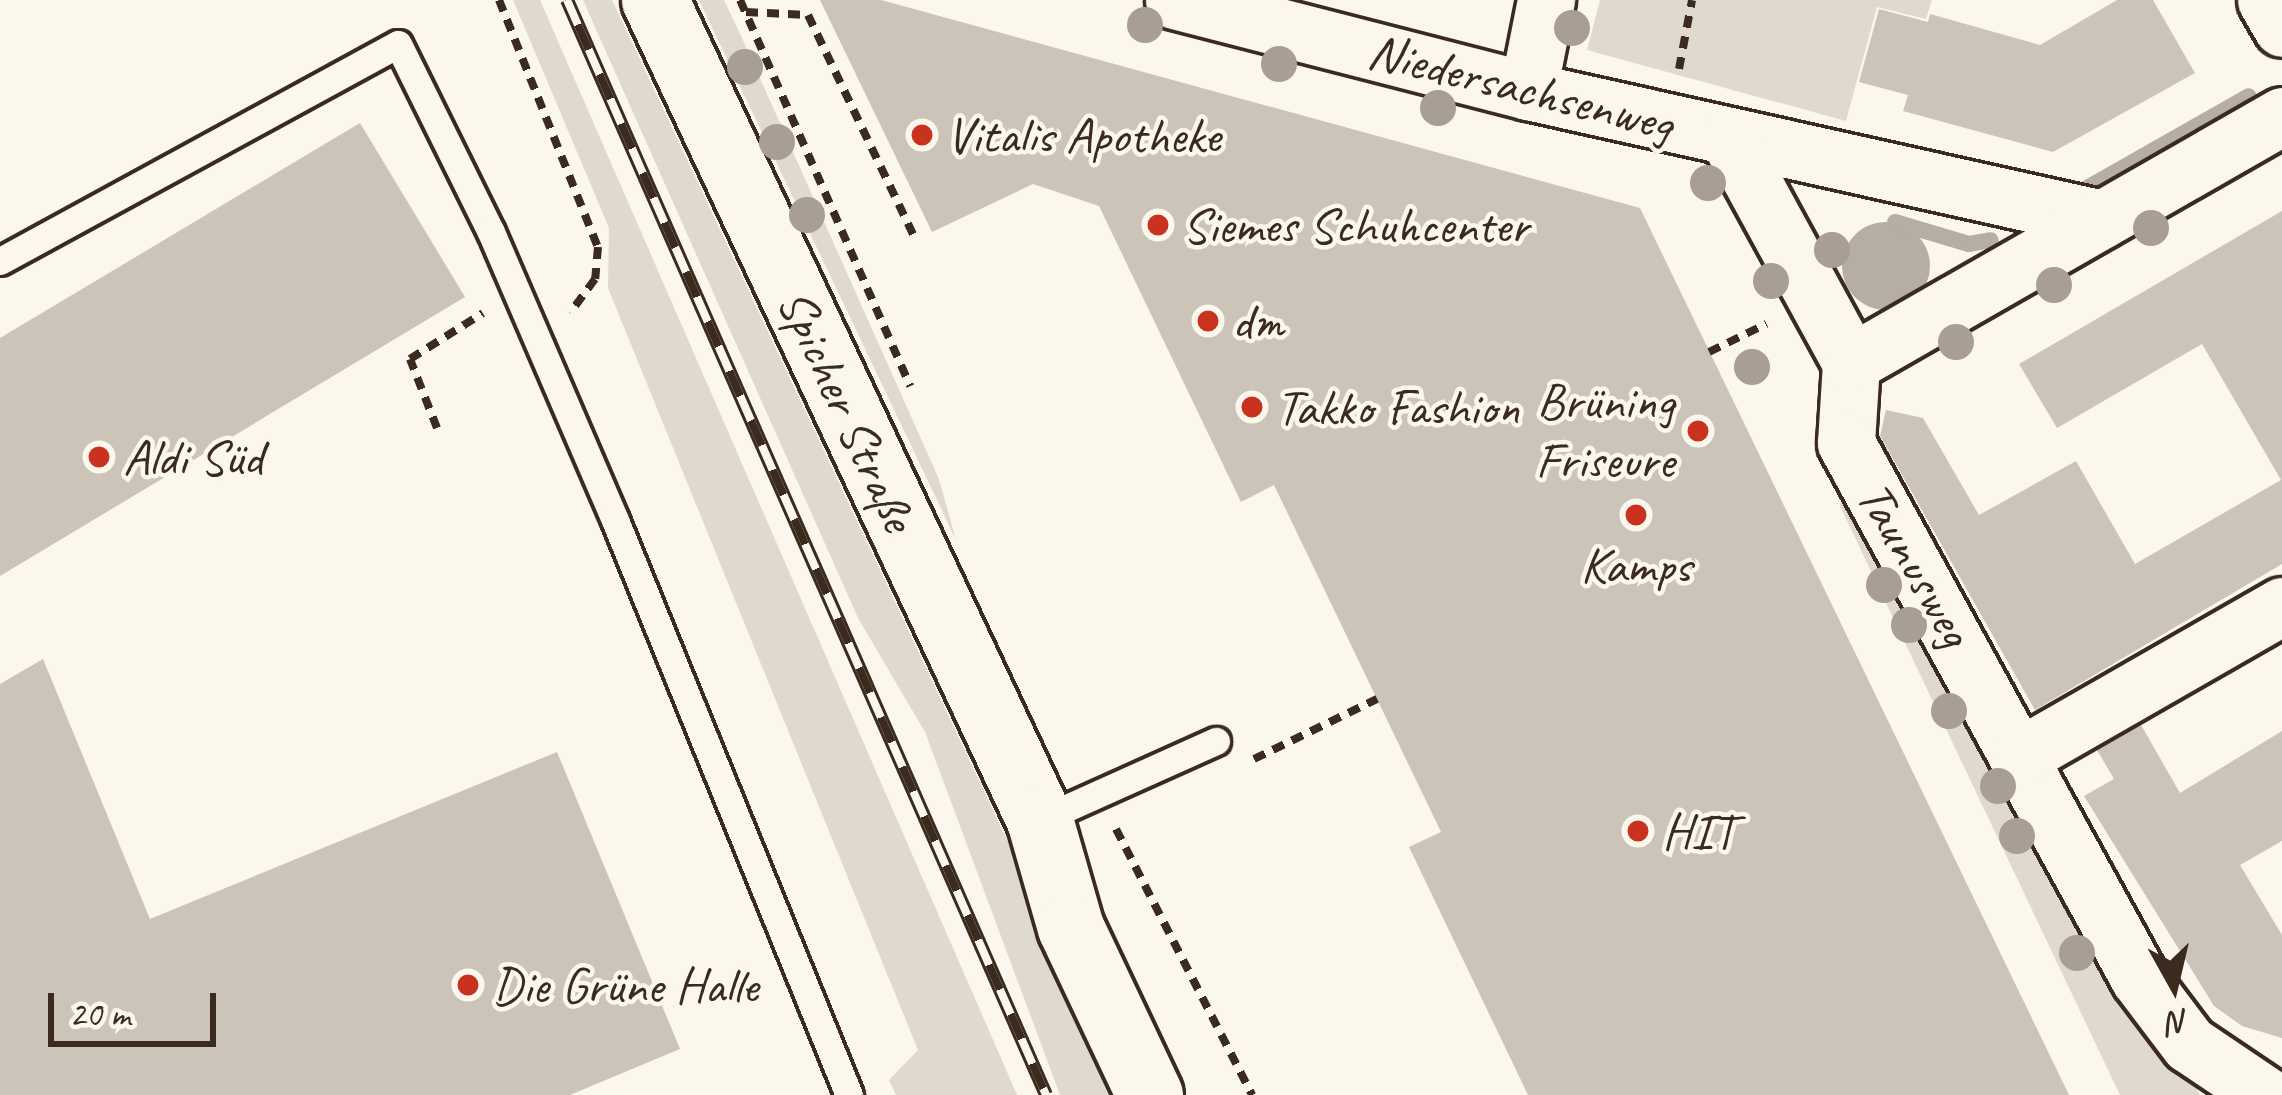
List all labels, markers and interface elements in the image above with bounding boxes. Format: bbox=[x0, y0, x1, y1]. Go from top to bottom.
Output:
street label: Niedersachsenweg bbox=[1362, 20, 1680, 154]
place label: Vitalis Apotheke bbox=[946, 104, 1220, 166]
marker: Vitalis Apotheke bbox=[909, 122, 935, 148]
place label: Siemes Schuhcenter bbox=[1182, 194, 1525, 256]
marker: Siemes Schuhcenter bbox=[1145, 212, 1171, 238]
street label: Spicher Straße bbox=[764, 278, 930, 542]
place label: dm bbox=[1232, 290, 1283, 352]
marker: dm bbox=[1195, 308, 1221, 334]
place label: Brüning Friseure bbox=[1535, 371, 1674, 491]
place label: Takko Fashion bbox=[1276, 376, 1520, 438]
marker: Takko Fashion bbox=[1239, 394, 1265, 420]
marker: Brüning Friseure bbox=[1685, 418, 1711, 444]
place label: Aldi Süd bbox=[123, 426, 263, 488]
marker: Aldi Süd bbox=[86, 444, 112, 470]
street label: Taunusweg bbox=[1843, 471, 1987, 657]
marker: Kamps bbox=[1623, 502, 1649, 528]
place label: Kamps bbox=[1581, 534, 1691, 596]
place label: HIT bbox=[1662, 800, 1734, 862]
marker: HIT bbox=[1625, 818, 1651, 844]
north arrow bbox=[2114, 927, 2234, 1047]
place label: Die Grüne Halle bbox=[492, 954, 759, 1016]
scale bar bbox=[54, 969, 222, 1043]
marker: Die Grüne Halle bbox=[455, 972, 481, 998]
text: 20 m bbox=[69, 991, 130, 1037]
text: N bbox=[2166, 1000, 2192, 1045]

